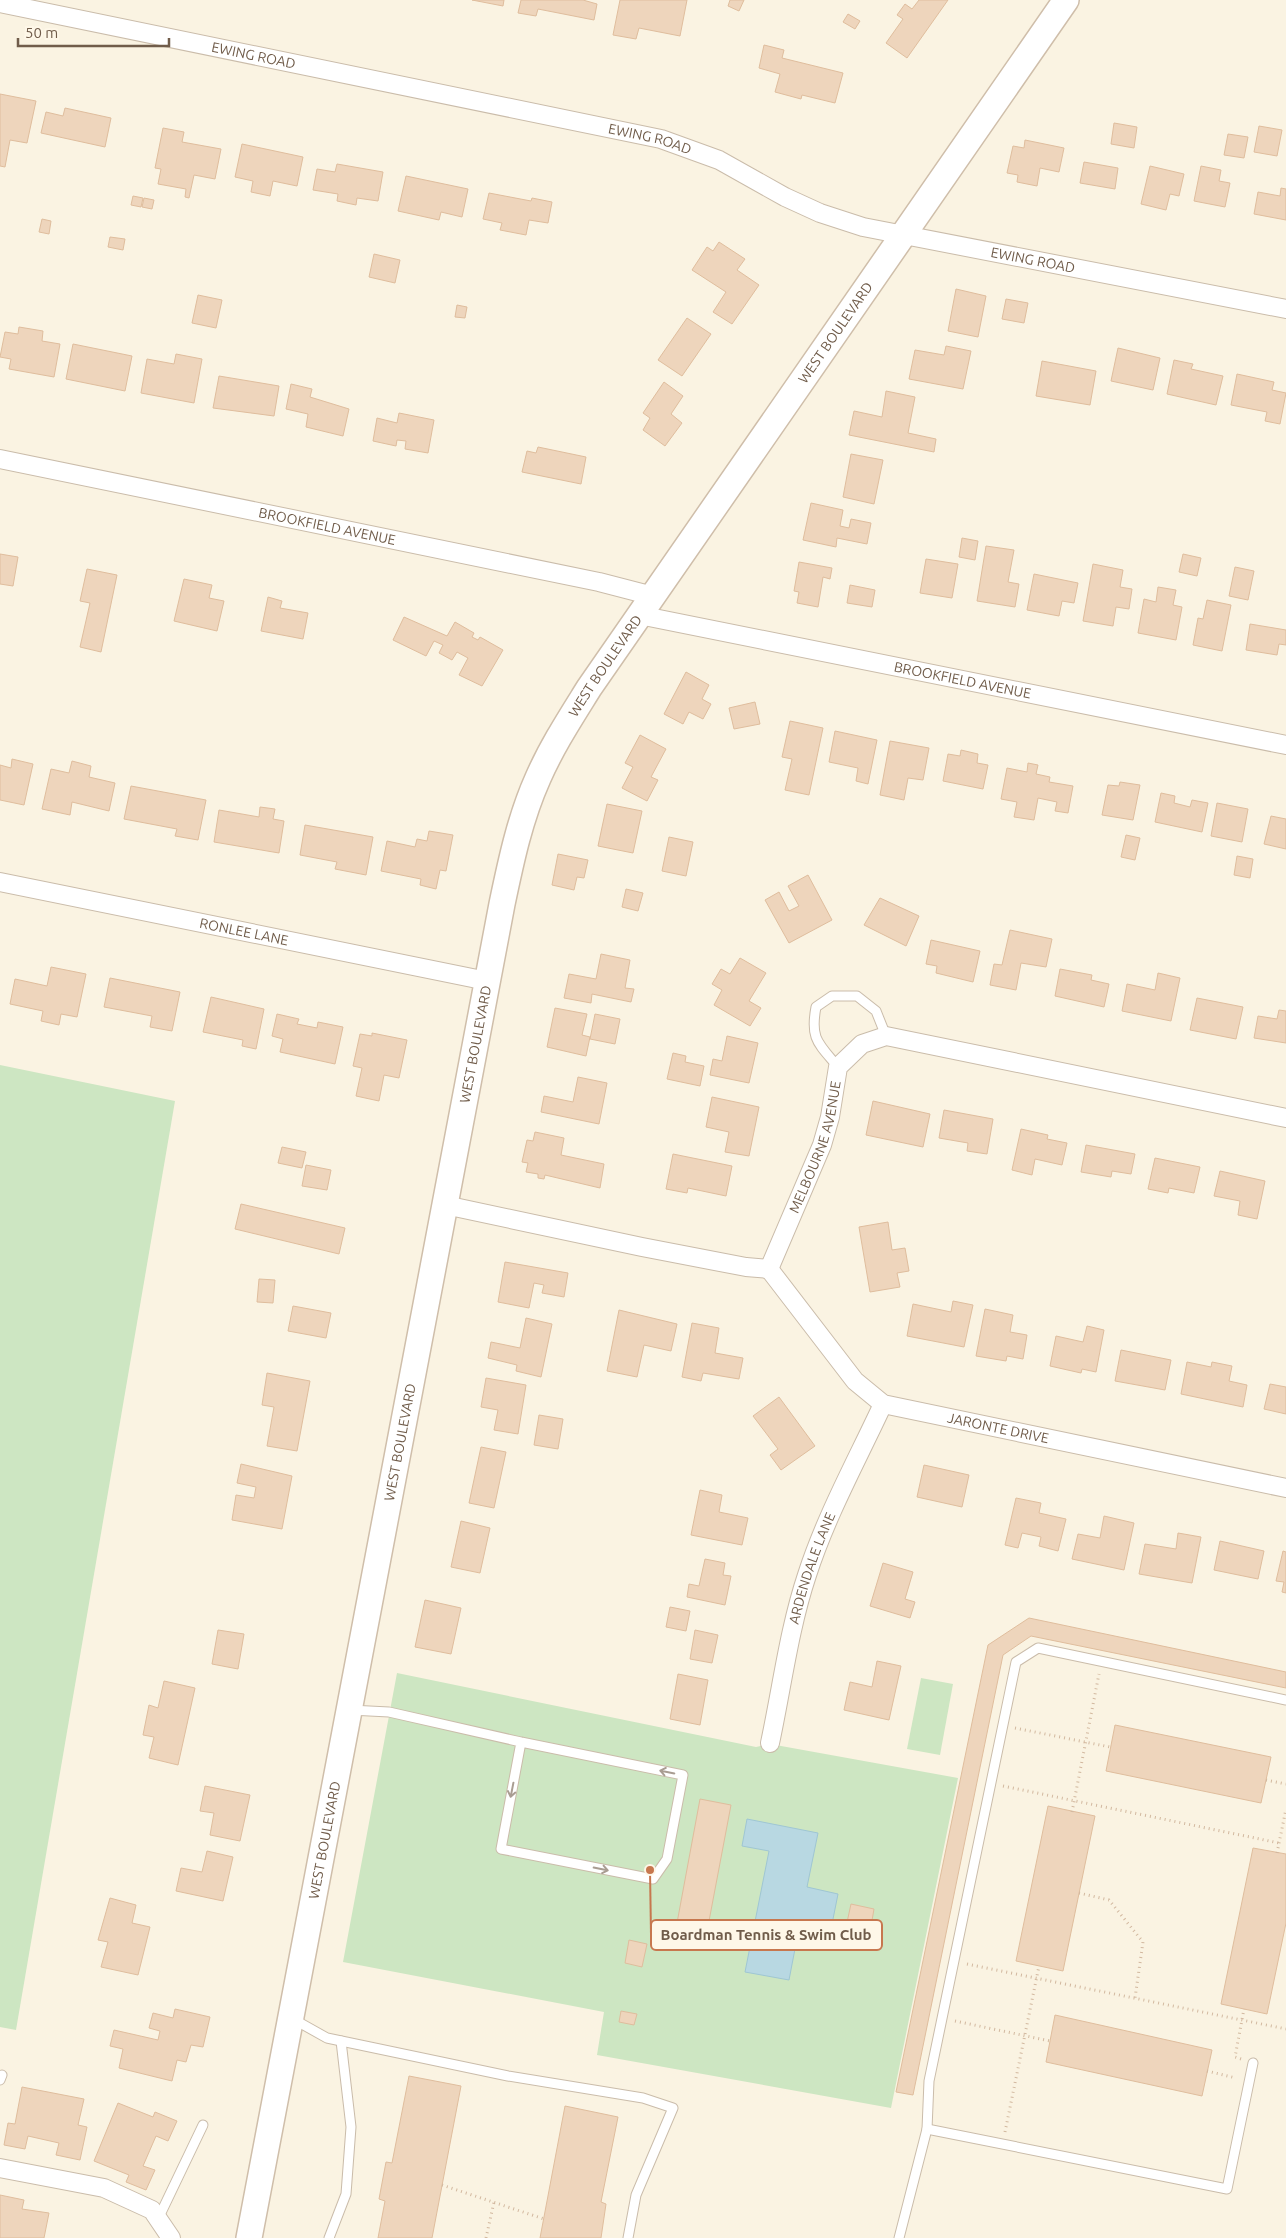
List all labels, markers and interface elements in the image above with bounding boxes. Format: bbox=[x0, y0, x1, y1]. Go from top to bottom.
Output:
scale bar bbox=[18, 15, 169, 47]
text: 50 m bbox=[25, 24, 58, 41]
street label: EWING ROAD bbox=[210, 39, 297, 72]
street label: EWING ROAD bbox=[607, 120, 694, 157]
street label: EWING ROAD bbox=[990, 244, 1076, 276]
street label: WEST BOULEVARD bbox=[795, 279, 876, 386]
street label: BROOKFIELD AVENUE bbox=[257, 504, 397, 548]
street label: WEST BOULEVARD bbox=[565, 612, 645, 720]
street label: BROOKFIELD AVENUE bbox=[893, 658, 1033, 702]
street label: RONLEE LANE bbox=[198, 915, 290, 948]
street label: WEST BOULEVARD bbox=[456, 984, 494, 1104]
street label: MELBOURNE AVENUE bbox=[786, 1080, 844, 1216]
street label: WEST BOULEVARD bbox=[381, 1382, 419, 1502]
street label: JARONTE DRIVE bbox=[946, 1410, 1050, 1446]
street label: ARDENDALE LANE bbox=[786, 1510, 838, 1626]
one-way arrow bbox=[659, 1766, 675, 1776]
street label: WEST BOULEVARD bbox=[305, 1780, 343, 1900]
one-way arrow bbox=[507, 1782, 517, 1798]
one-way arrow bbox=[593, 1865, 609, 1874]
callout: Boardman Tennis & Swim Club bbox=[651, 1920, 882, 1950]
text: Boardman Tennis & Swim Club bbox=[660, 1926, 872, 1943]

